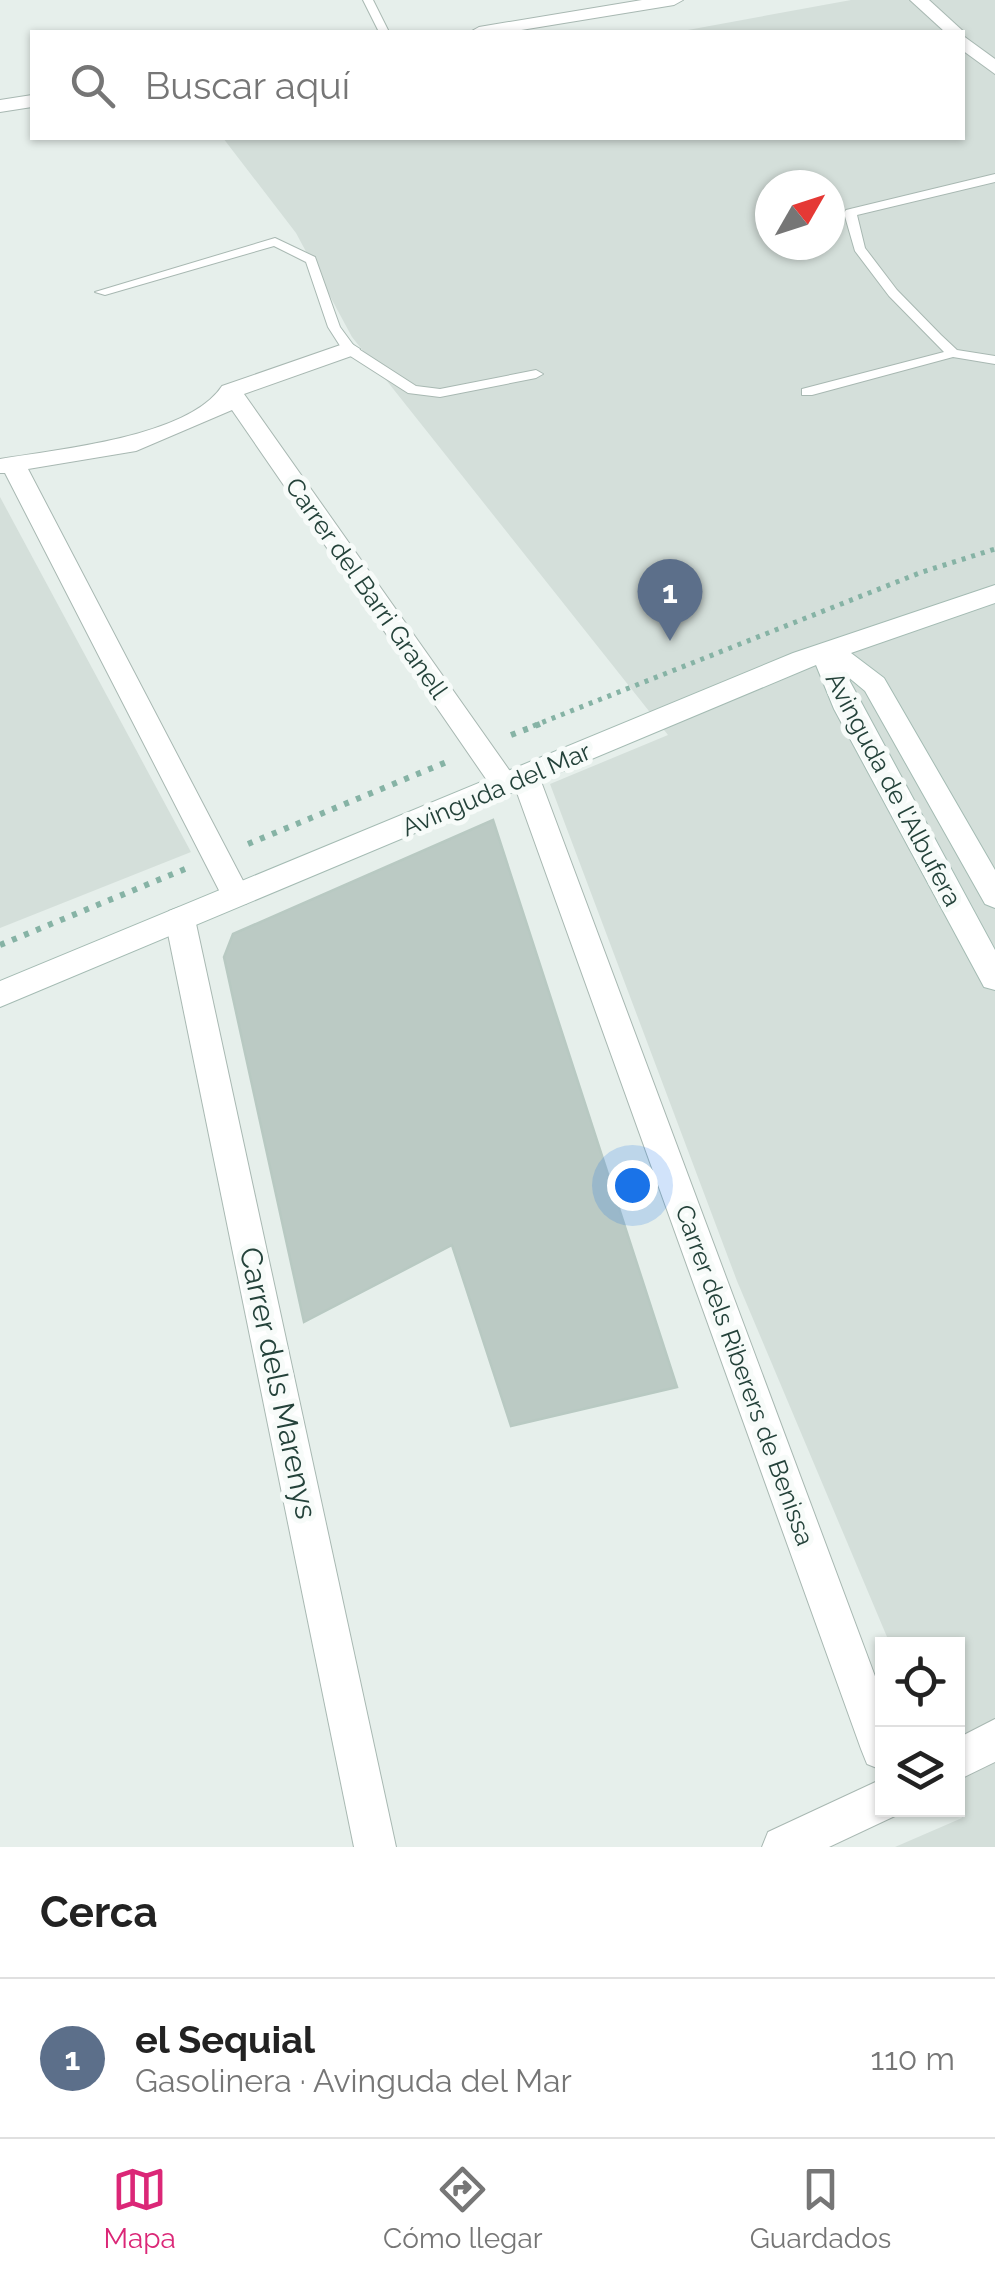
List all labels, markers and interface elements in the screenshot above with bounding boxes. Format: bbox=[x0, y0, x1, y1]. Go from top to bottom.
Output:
search box bbox=[30, 30, 965, 140]
icon: search bbox=[65, 58, 120, 113]
text: Buscar aquí bbox=[145, 63, 350, 108]
north arrow bbox=[755, 170, 845, 260]
street label: Carrer del Barri Granell bbox=[279, 472, 455, 704]
pin: 1 bbox=[638, 558, 702, 641]
street label: Avinguda de l'Albufera bbox=[820, 667, 968, 911]
street label: Avinguda del Mar bbox=[397, 736, 595, 842]
your location bbox=[607, 1160, 658, 1211]
street label: Carrer dels Riberers de Benissa bbox=[669, 1201, 821, 1549]
street label: Carrer dels Marenys bbox=[233, 1244, 324, 1522]
map controls bbox=[875, 1637, 965, 1817]
button: locate bbox=[875, 1637, 965, 1727]
button: layers bbox=[875, 1727, 965, 1817]
text: Cerca bbox=[40, 1888, 158, 1937]
text: el Sequial bbox=[135, 2017, 315, 2062]
text: 1 bbox=[65, 2040, 80, 2077]
text: 110 m bbox=[870, 2040, 955, 2077]
text: Gasolinera · Avinguda del Mar bbox=[135, 2062, 572, 2099]
tab: Mapa bbox=[104, 2162, 176, 2255]
tab: Cómo llegar bbox=[383, 2162, 543, 2255]
tab: Guardados bbox=[750, 2162, 891, 2255]

